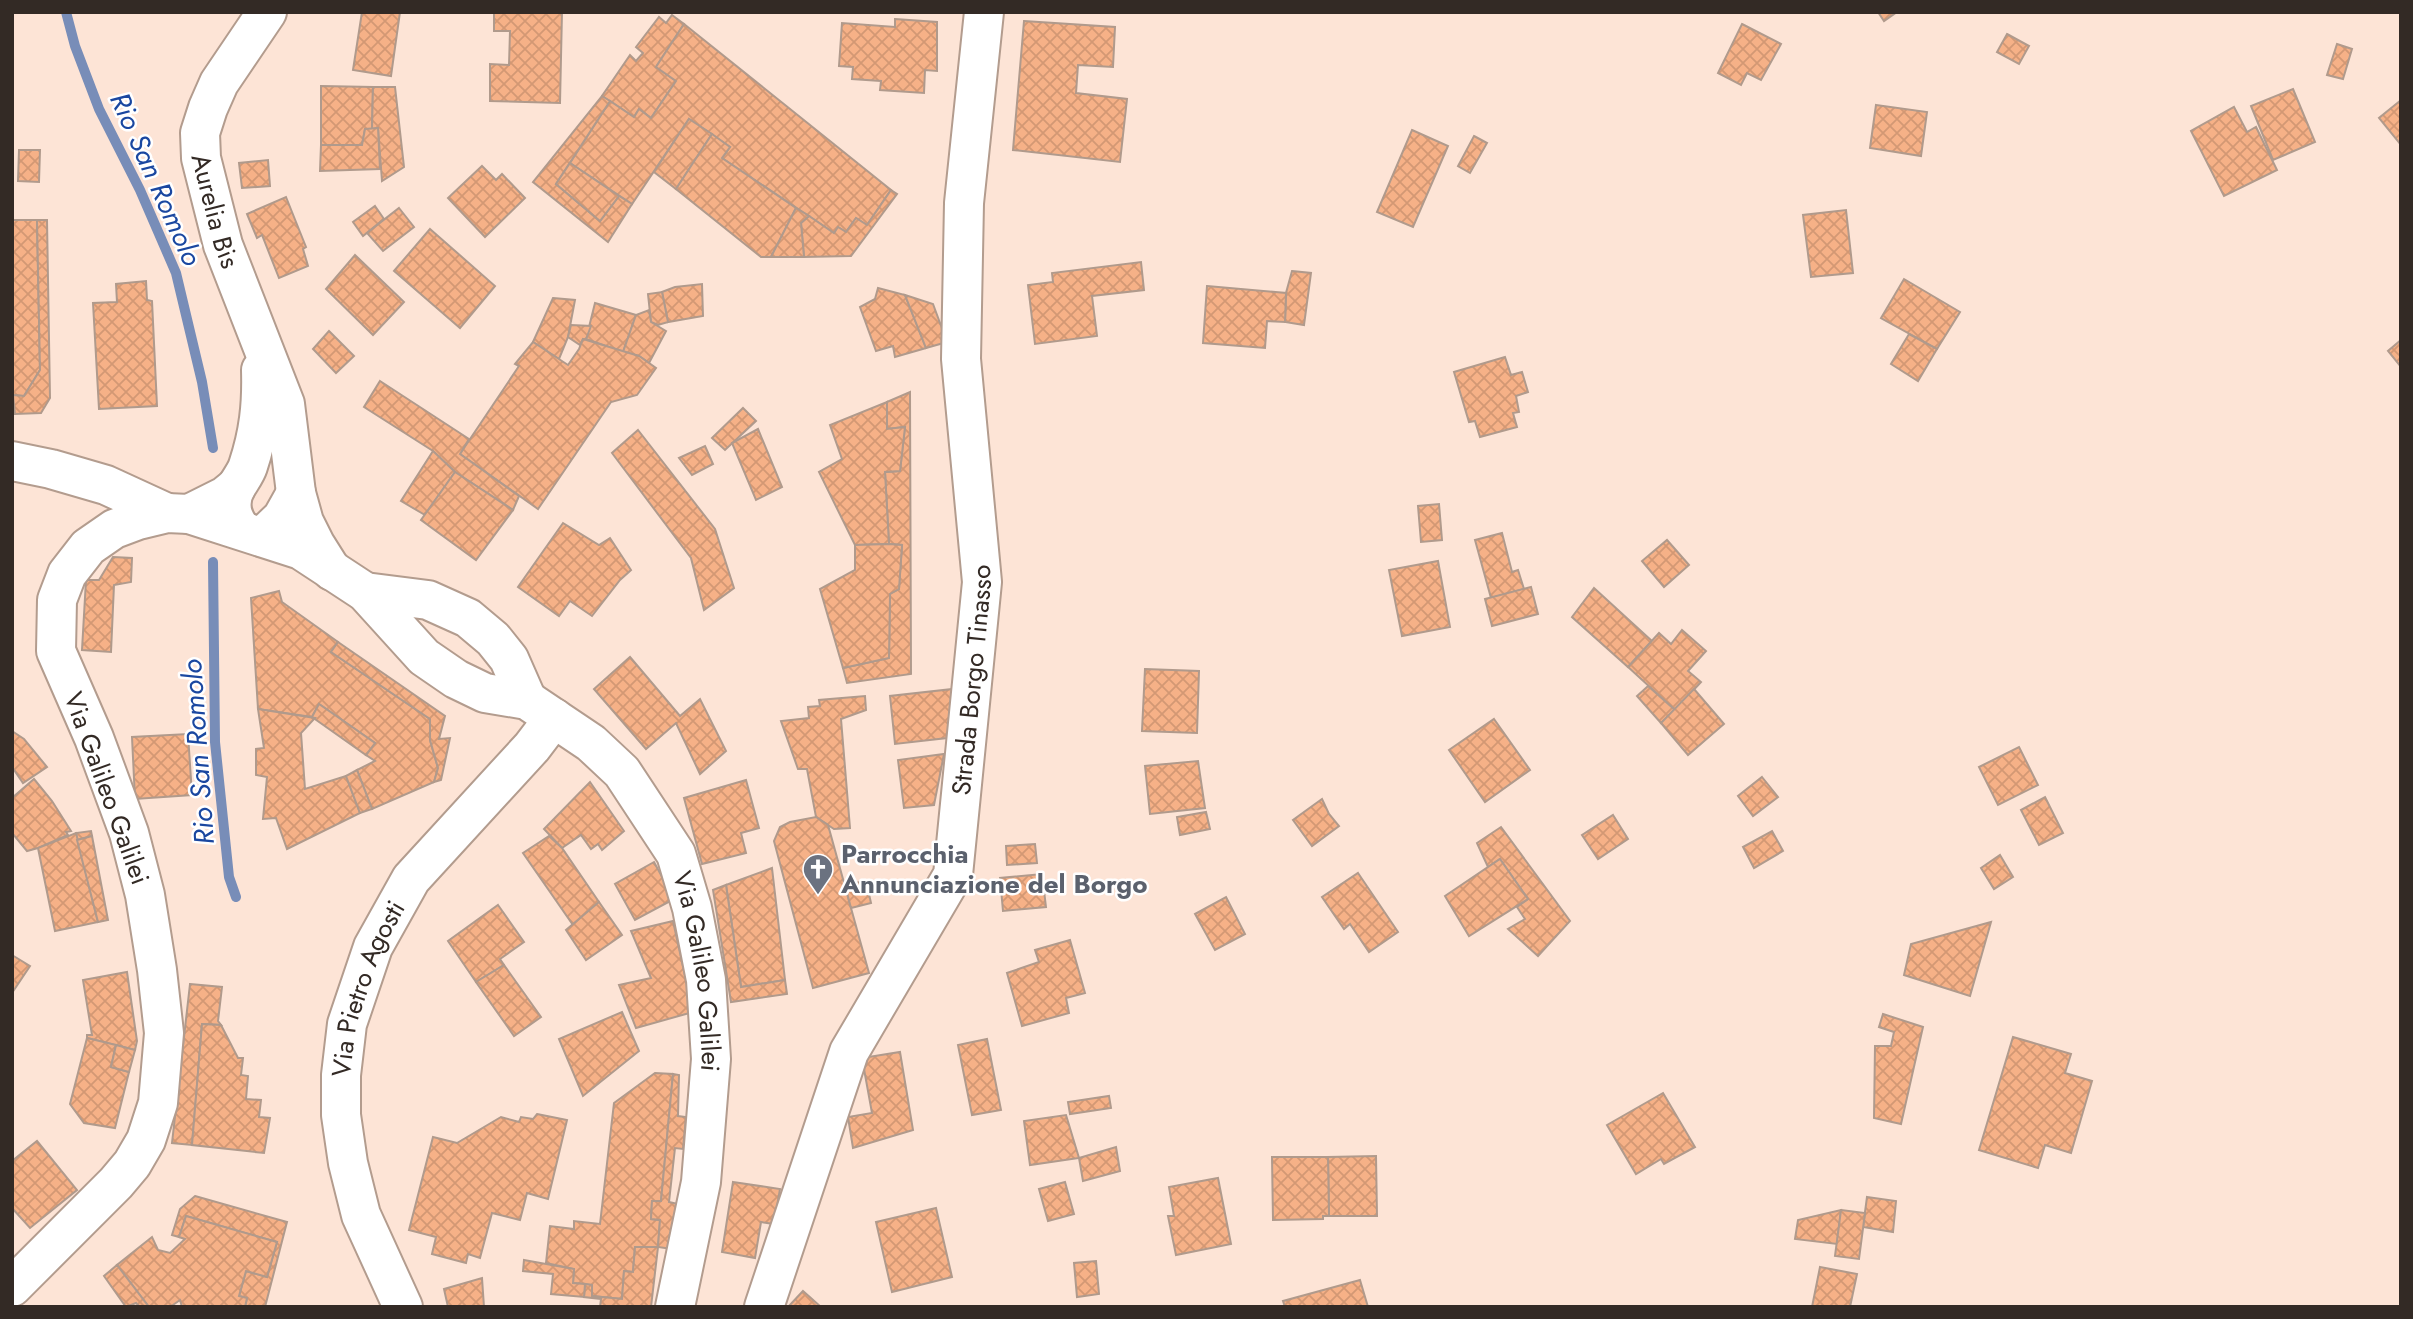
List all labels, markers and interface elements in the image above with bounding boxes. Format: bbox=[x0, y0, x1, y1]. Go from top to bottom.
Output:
water label: Rio San Romolo bbox=[99, 86, 213, 272]
street label: Aurelia Bis bbox=[182, 150, 249, 274]
street label: Strada Borgo Tinasso bbox=[942, 563, 1001, 797]
water label: Rio San Romolo bbox=[171, 658, 225, 846]
street label: Via Galileo Galilei bbox=[55, 686, 159, 890]
place label: Parrocchia Annunciazione del Borgo bbox=[840, 835, 1148, 903]
church icon: Parrocchia Annunciazione del Borgo bbox=[801, 852, 835, 896]
street label: Via Galileo Galilei bbox=[663, 867, 730, 1073]
street label: Via Pietro Agosti bbox=[322, 893, 414, 1079]

